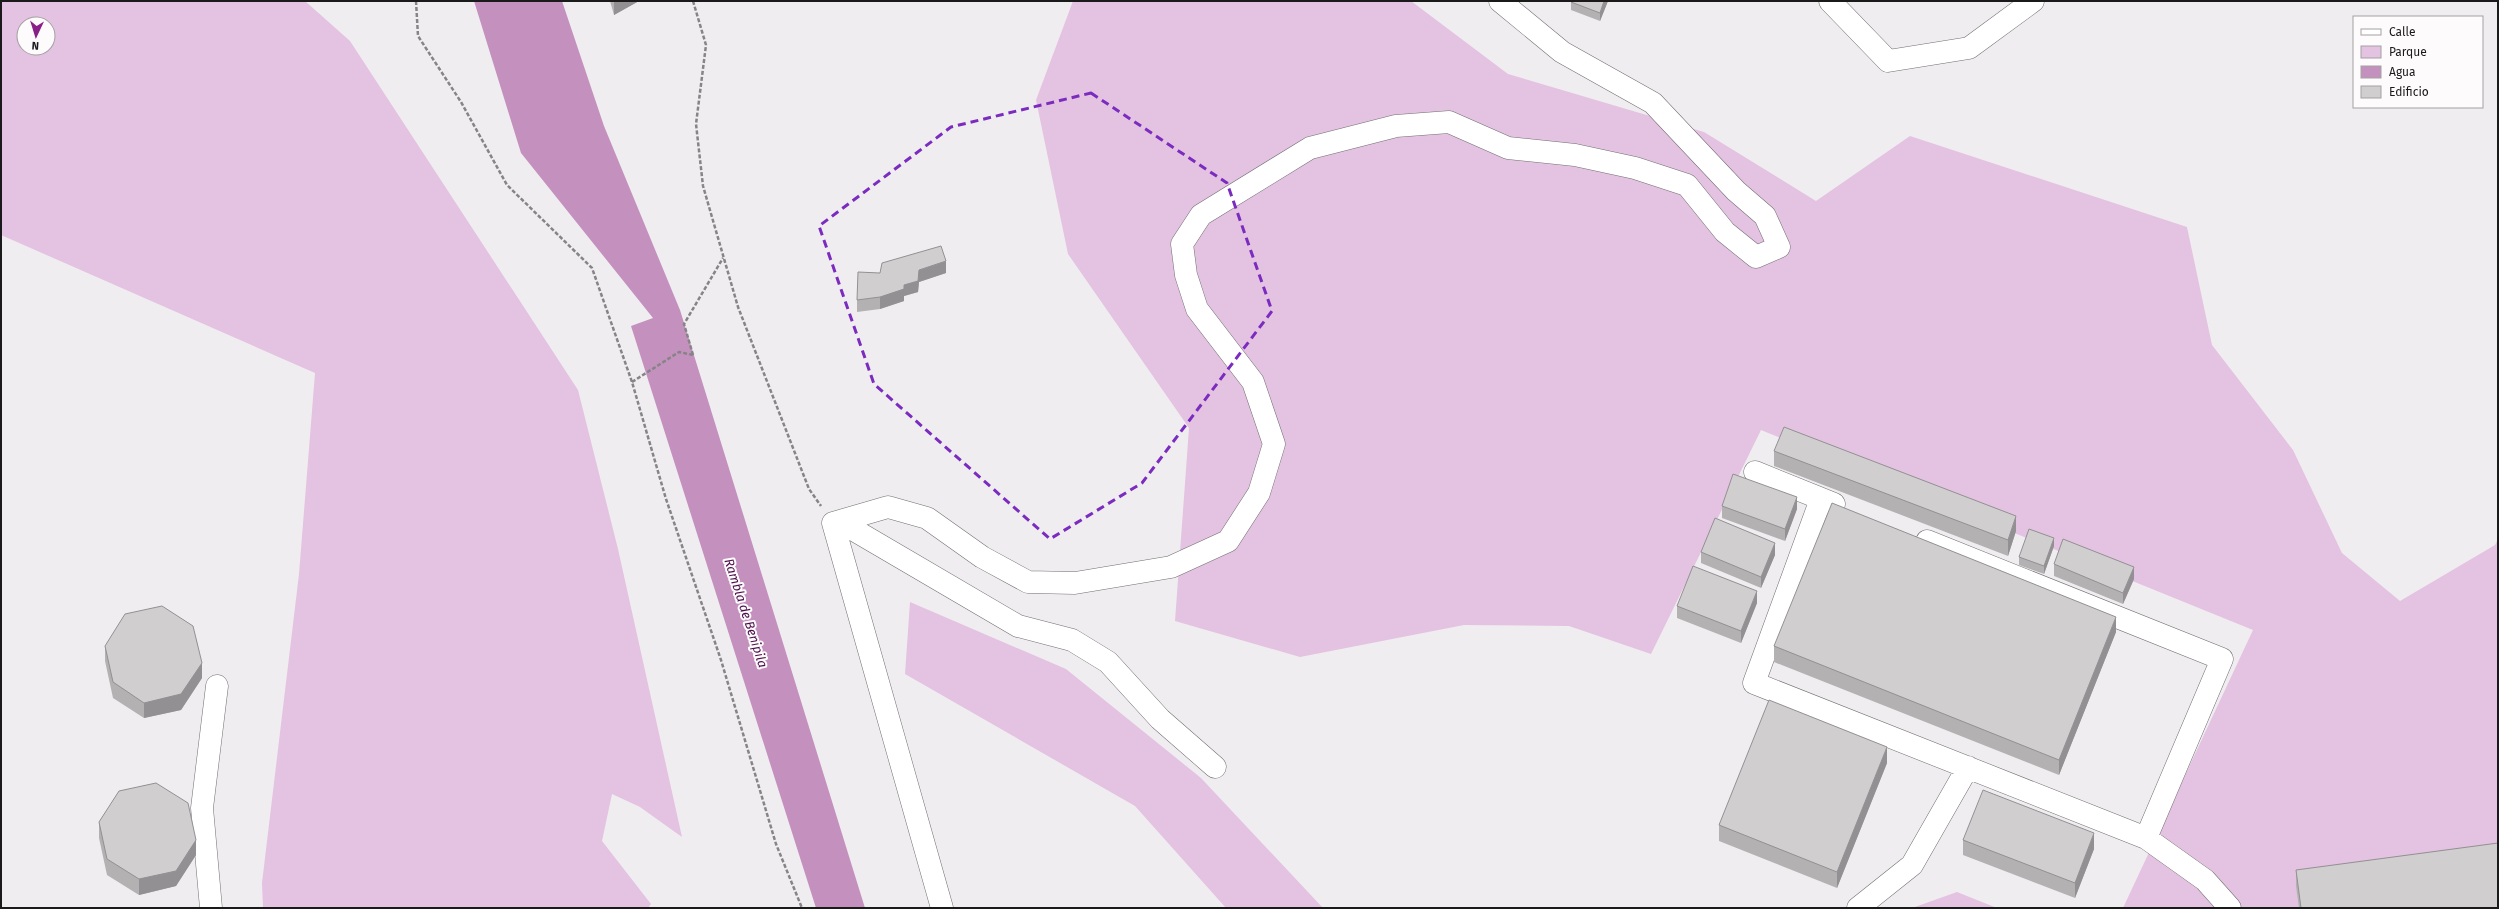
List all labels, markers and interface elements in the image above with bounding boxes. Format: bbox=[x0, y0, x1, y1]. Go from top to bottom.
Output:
north arrow bbox=[16, 16, 56, 56]
legend bbox=[2353, 16, 2483, 108]
text: Calle bbox=[2389, 25, 2416, 39]
text: N bbox=[31, 39, 39, 52]
text: Parque bbox=[2389, 45, 2427, 59]
text: Agua bbox=[2389, 65, 2416, 79]
text: Edificio bbox=[2389, 85, 2429, 99]
water label: Rambla de Benipila bbox=[721, 557, 771, 669]

